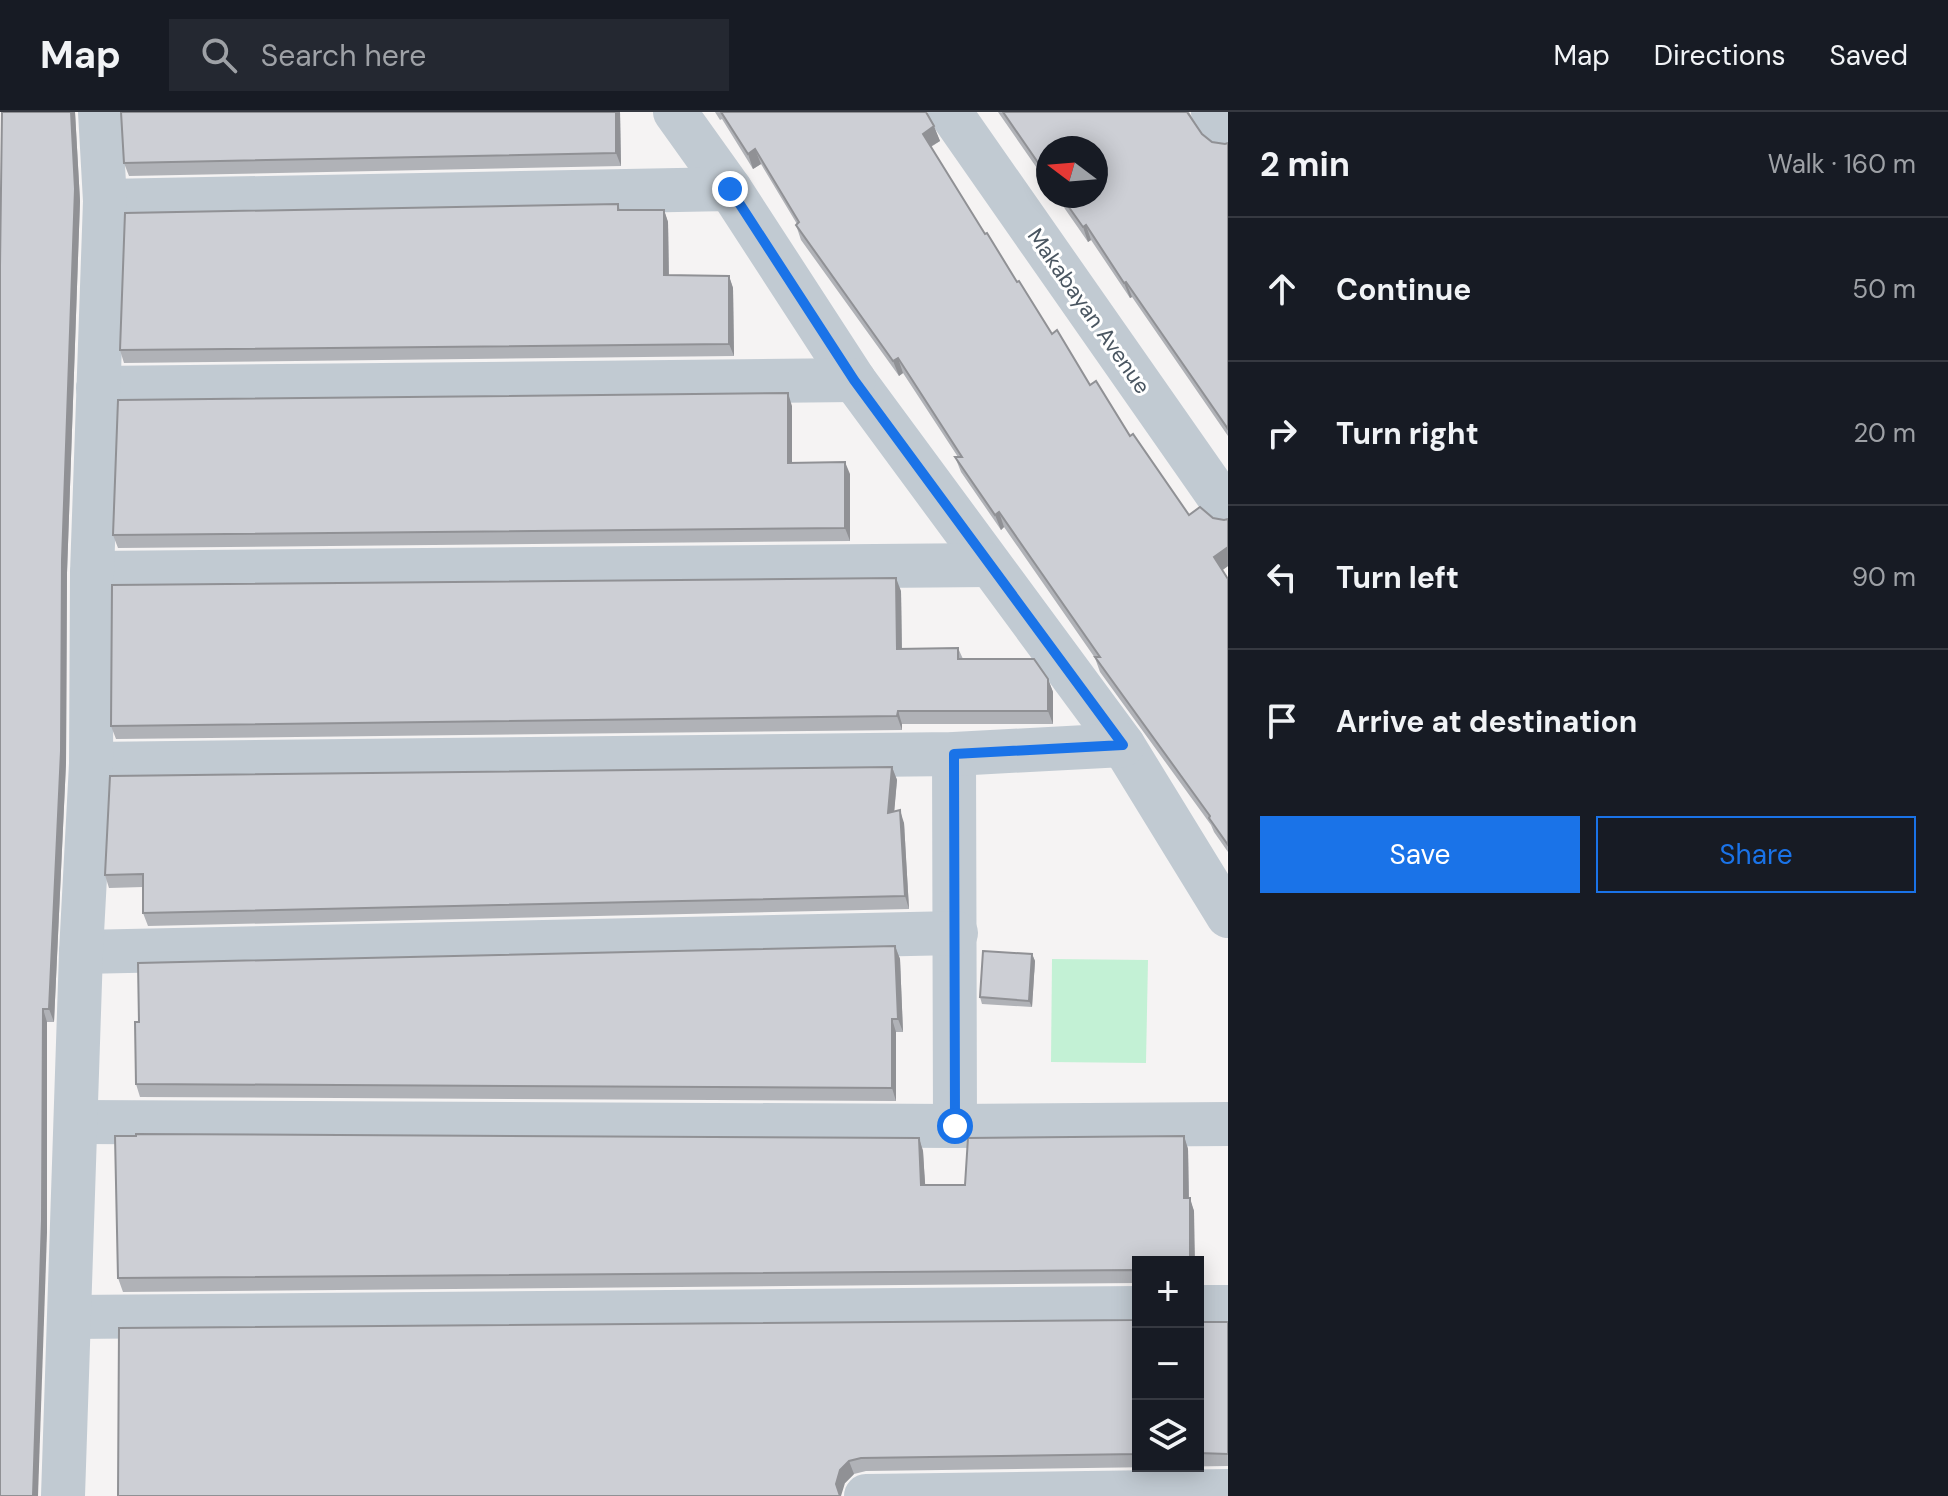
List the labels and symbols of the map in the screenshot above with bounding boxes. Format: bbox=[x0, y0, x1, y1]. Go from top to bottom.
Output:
north arrow bbox=[1036, 136, 1108, 208]
route end bbox=[712, 171, 748, 207]
street label: Makabayan Avenue bbox=[1021, 223, 1157, 399]
route start bbox=[937, 1108, 973, 1144]

